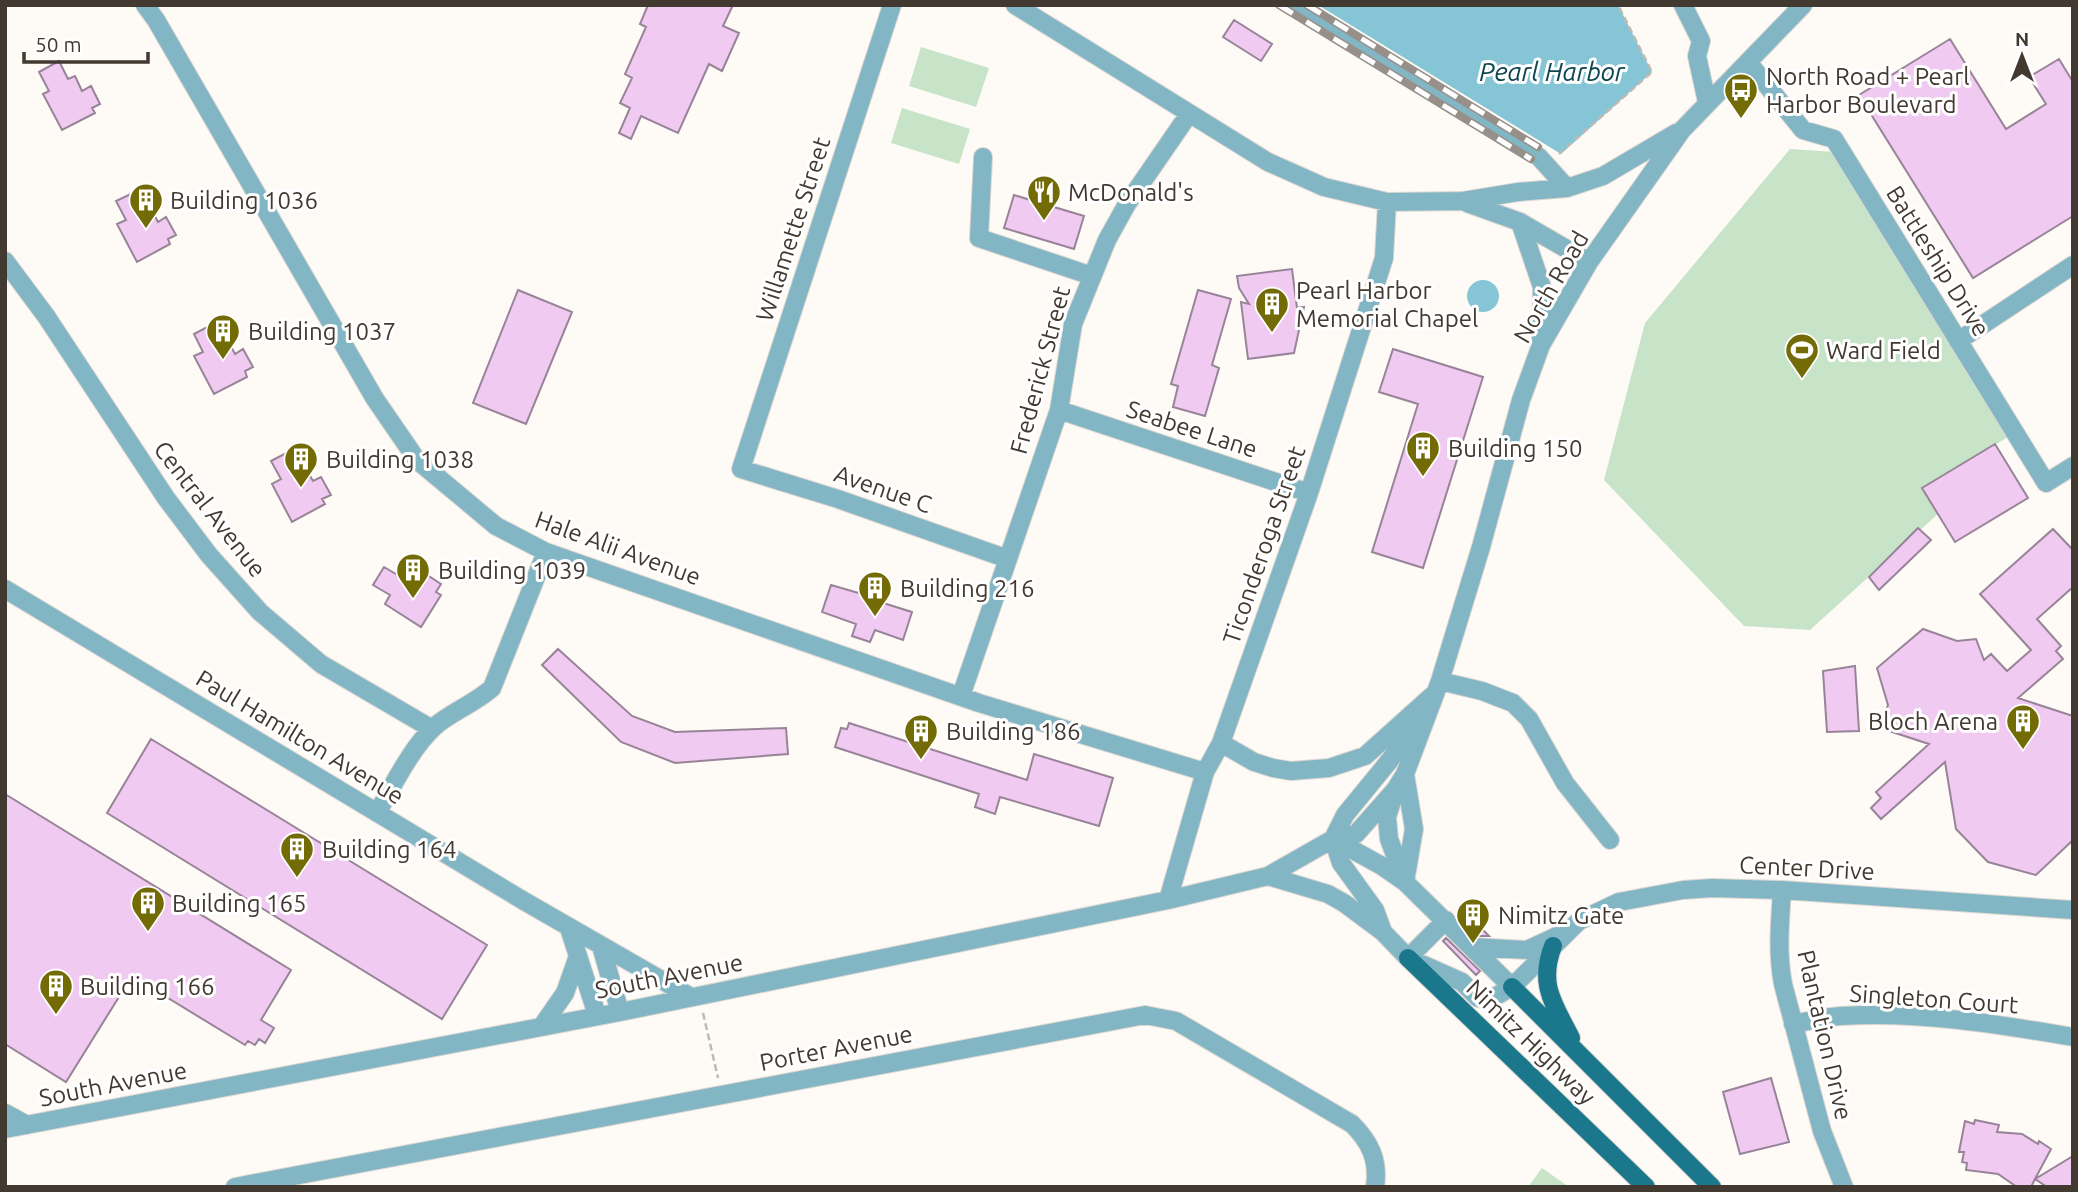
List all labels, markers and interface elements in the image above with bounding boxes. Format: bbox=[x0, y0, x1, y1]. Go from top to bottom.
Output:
scale bar bbox=[24, 21, 149, 65]
north arrow bbox=[1987, 21, 2057, 91]
text: N bbox=[2015, 28, 2029, 50]
text: 50 m bbox=[35, 32, 82, 56]
water label: Pearl Harbor bbox=[1479, 57, 1626, 86]
place label: North Road + Pearl Harbor Boulevard bbox=[1766, 63, 1970, 118]
bus stop icon: North Road + Pearl Harbor Boulevard bbox=[1722, 71, 1760, 120]
street label: Willamette Street bbox=[750, 133, 836, 324]
restaurant icon: McDonald's bbox=[1025, 173, 1063, 222]
place label: McDonald's bbox=[1068, 179, 1194, 206]
building icon: Building 1036 bbox=[127, 181, 165, 230]
street label: Battleship Drive bbox=[1881, 181, 1995, 341]
place label: Building 1036 bbox=[170, 187, 318, 214]
street label: North Road bbox=[1508, 226, 1594, 348]
place label: Pearl Harbor Memorial Chapel bbox=[1296, 277, 1478, 332]
street label: Frederick Street bbox=[1005, 283, 1076, 457]
building icon: Pearl Harbor Memorial Chapel bbox=[1253, 285, 1291, 334]
building icon: Building 1037 bbox=[204, 312, 242, 361]
place label: Building 1037 bbox=[248, 318, 396, 345]
sports icon: Ward Field bbox=[1783, 331, 1821, 380]
place label: Ward Field bbox=[1826, 337, 1941, 364]
street label: Seabee Lane bbox=[1123, 395, 1261, 463]
building icon: Building 150 bbox=[1404, 429, 1442, 478]
place label: Building 150 bbox=[1448, 435, 1583, 462]
street label: Central Avenue bbox=[149, 436, 271, 582]
building icon: Building 1038 bbox=[282, 440, 320, 489]
street label: Ticonderoga Street bbox=[1217, 442, 1311, 648]
place label: Building 1038 bbox=[326, 446, 474, 473]
street label: Avenue C bbox=[831, 460, 935, 518]
street label: Hale Alii Avenue bbox=[532, 506, 704, 590]
building icon: Building 1039 bbox=[394, 551, 432, 600]
place label: Building 1039 bbox=[438, 557, 586, 584]
building icon: Building 216 bbox=[856, 569, 894, 618]
place label: Building 216 bbox=[900, 575, 1035, 602]
street label: Paul Hamilton Avenue bbox=[191, 664, 409, 810]
building icon: Bloch Arena bbox=[2004, 702, 2042, 751]
place label: Bloch Arena bbox=[1868, 708, 1998, 735]
building icon: Building 186 bbox=[902, 712, 940, 761]
place label: Building 186 bbox=[946, 718, 1081, 745]
building icon: Building 164 bbox=[278, 830, 316, 879]
place label: Building 164 bbox=[322, 836, 457, 863]
street label: Center Drive bbox=[1739, 851, 1875, 885]
building icon: Building 165 bbox=[129, 884, 167, 933]
place label: Building 165 bbox=[172, 890, 307, 917]
building icon: Nimitz Gate bbox=[1454, 896, 1492, 945]
place label: Nimitz Gate bbox=[1498, 902, 1624, 929]
street label: Plantation Drive bbox=[1792, 947, 1858, 1123]
street label: South Avenue bbox=[593, 948, 745, 1004]
building icon: Building 166 bbox=[37, 967, 75, 1016]
place label: Building 166 bbox=[80, 973, 215, 1000]
street label: Nimitz Highway bbox=[1461, 974, 1601, 1110]
street label: Singleton Court bbox=[1849, 980, 2020, 1018]
street label: Porter Avenue bbox=[757, 1020, 915, 1076]
street label: South Avenue bbox=[37, 1056, 189, 1112]

